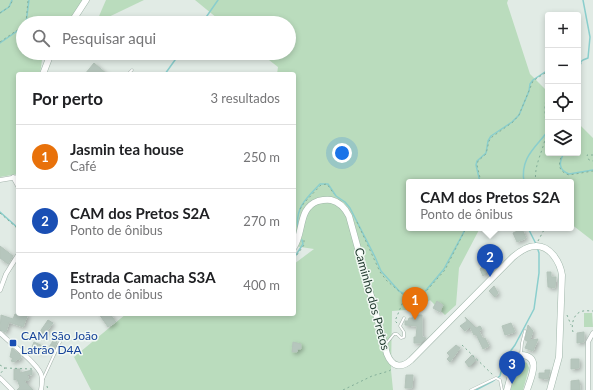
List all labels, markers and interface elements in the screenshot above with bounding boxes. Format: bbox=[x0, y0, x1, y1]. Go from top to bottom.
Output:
map controls bbox=[545, 12, 581, 156]
button: + bbox=[545, 12, 581, 48]
search box bbox=[16, 16, 296, 60]
icon: search bbox=[30, 27, 52, 49]
text: Pesquisar aqui bbox=[62, 29, 156, 47]
button: − bbox=[545, 48, 581, 84]
button: locate bbox=[545, 84, 581, 120]
text: Por perto bbox=[32, 88, 103, 109]
text: 3 resultados bbox=[210, 90, 280, 106]
button: layers bbox=[545, 120, 581, 156]
text: Jasmin tea house bbox=[70, 140, 184, 158]
your location bbox=[332, 143, 352, 163]
text: 1 bbox=[41, 149, 49, 165]
text: 250 m bbox=[243, 149, 280, 165]
text: Café bbox=[70, 158, 96, 174]
popup bbox=[406, 179, 574, 231]
text: CAM dos Pretos S2A bbox=[420, 188, 560, 206]
text: CAM dos Pretos S2A bbox=[70, 204, 210, 222]
text: Ponto de ônibus bbox=[420, 206, 513, 222]
text: 2 bbox=[41, 213, 49, 229]
text: 270 m bbox=[243, 213, 280, 229]
text: Ponto de ônibus bbox=[70, 222, 163, 238]
pin: 2 bbox=[477, 244, 503, 277]
street label: Caminho dos Pretos bbox=[352, 246, 393, 352]
text: Estrada Camacha S3A bbox=[70, 268, 216, 286]
text: 3 bbox=[41, 277, 49, 293]
text: 400 m bbox=[243, 277, 280, 293]
text: Ponto de ônibus bbox=[70, 286, 163, 302]
pin: 1 bbox=[402, 287, 428, 320]
place label: CAM São João Latrão D4A bbox=[21, 328, 98, 357]
marker: CAM São João Latrão D4A bbox=[8, 338, 18, 348]
pin: 3 bbox=[499, 351, 525, 384]

